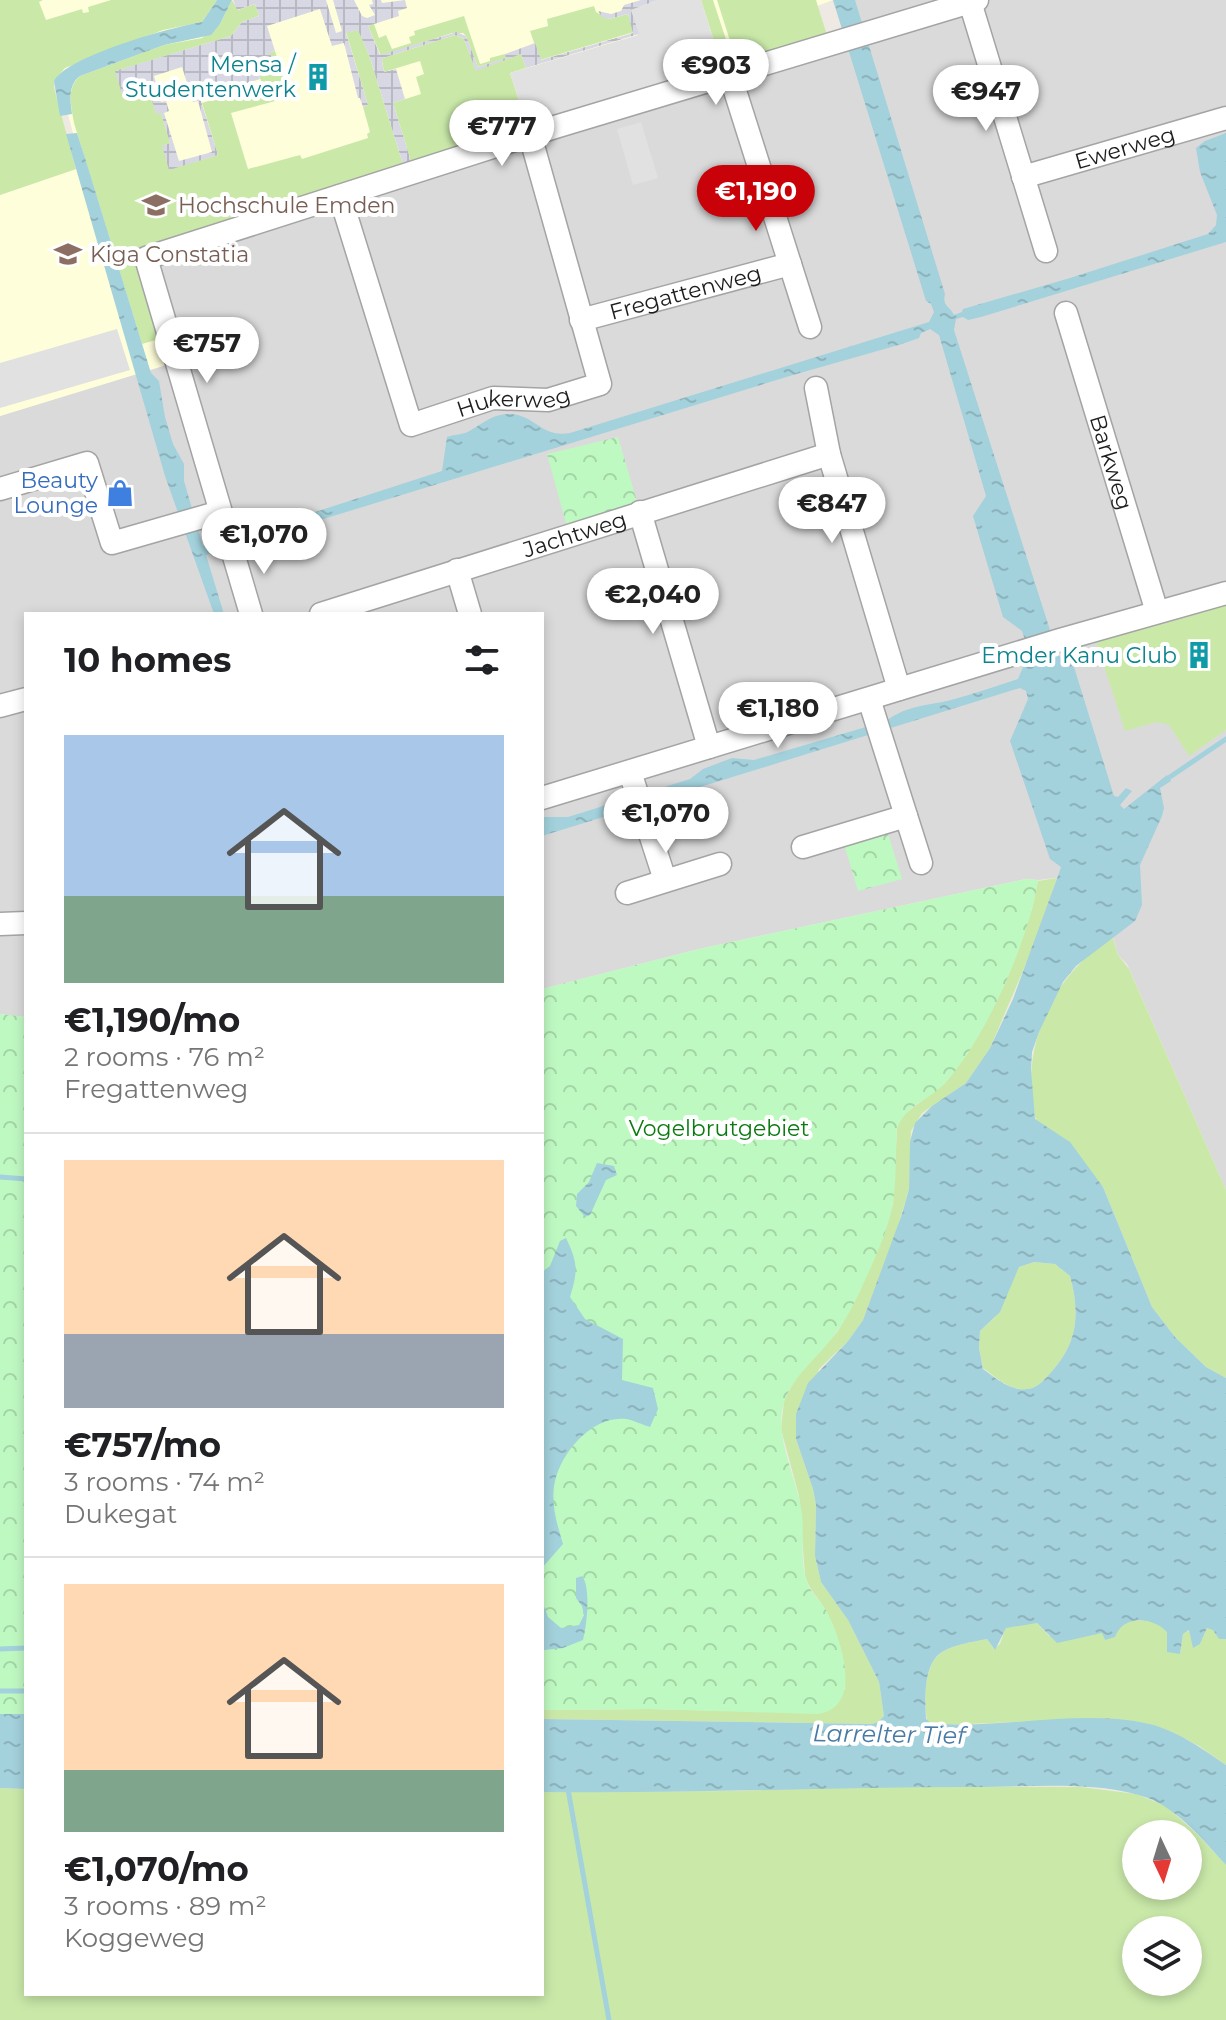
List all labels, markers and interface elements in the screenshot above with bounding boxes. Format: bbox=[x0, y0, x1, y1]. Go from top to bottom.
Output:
pin: €903 bbox=[669, 39, 763, 107]
text: €903 bbox=[681, 49, 751, 81]
place label: Mensa / Studentenwerk bbox=[125, 51, 298, 103]
building icon: Mensa / Studentenwerk bbox=[303, 62, 333, 92]
pin: €947 bbox=[939, 65, 1033, 133]
text: €947 bbox=[951, 75, 1021, 107]
pin: €777 bbox=[455, 100, 549, 168]
text: €777 bbox=[467, 110, 537, 142]
street label: Ewerweg bbox=[1071, 120, 1178, 175]
pin: €1,190 bbox=[691, 165, 821, 233]
text: €1,190 bbox=[715, 175, 797, 207]
school or university icon: Hochschule Emden bbox=[141, 190, 171, 220]
place label: Hochschule Emden bbox=[178, 192, 395, 219]
school or university icon: Kiga Constatia bbox=[53, 239, 83, 269]
place label: Kiga Constatia bbox=[90, 241, 249, 268]
street label: Fregattenweg bbox=[606, 259, 764, 325]
pin: €757 bbox=[160, 317, 254, 385]
text: €757 bbox=[173, 327, 241, 359]
street label: Hukerweg bbox=[453, 380, 573, 423]
street label: Barkweg bbox=[1084, 411, 1139, 513]
place label: Beauty Lounge bbox=[13, 467, 98, 519]
pin: €847 bbox=[785, 477, 879, 545]
shop icon: Beauty Lounge bbox=[105, 478, 135, 508]
text: €847 bbox=[797, 487, 867, 519]
street label: Jachtweg bbox=[519, 505, 630, 563]
pin: €1,070 bbox=[199, 508, 329, 576]
text: €1,070 bbox=[220, 518, 308, 550]
pin: €2,040 bbox=[588, 568, 718, 636]
text: €2,040 bbox=[605, 578, 701, 610]
icon: filters bbox=[460, 638, 504, 682]
text: 10 homes bbox=[64, 639, 231, 681]
building icon: Emder Kanu Club bbox=[1184, 640, 1214, 670]
place label: Emder Kanu Club bbox=[981, 642, 1177, 669]
pin: €1,180 bbox=[713, 682, 843, 750]
text: €1,180 bbox=[737, 692, 819, 724]
icon: home bbox=[212, 787, 356, 931]
pin: €1,070 bbox=[601, 787, 731, 855]
text: €1,070 bbox=[622, 797, 710, 829]
text: €1,190/mo bbox=[64, 999, 240, 1041]
text: 2 rooms · 76 m² bbox=[64, 1041, 265, 1073]
text: Fregattenweg bbox=[64, 1073, 248, 1105]
park label: Vogelbrutgebiet bbox=[629, 1115, 809, 1142]
icon: home bbox=[212, 1212, 356, 1356]
text: €757/mo bbox=[64, 1424, 221, 1466]
text: 3 rooms · 74 m² bbox=[64, 1466, 265, 1498]
text: Dukegat bbox=[64, 1498, 177, 1530]
icon: home bbox=[212, 1636, 356, 1780]
water label: Larrelter Tief bbox=[812, 1718, 969, 1750]
north arrow bbox=[1122, 1820, 1202, 1900]
map controls bbox=[1122, 1820, 1202, 1996]
text: €1,070/mo bbox=[64, 1848, 249, 1890]
text: 3 rooms · 89 m² bbox=[64, 1890, 267, 1922]
button: layers bbox=[1122, 1916, 1202, 1996]
text: Koggeweg bbox=[64, 1922, 205, 1954]

